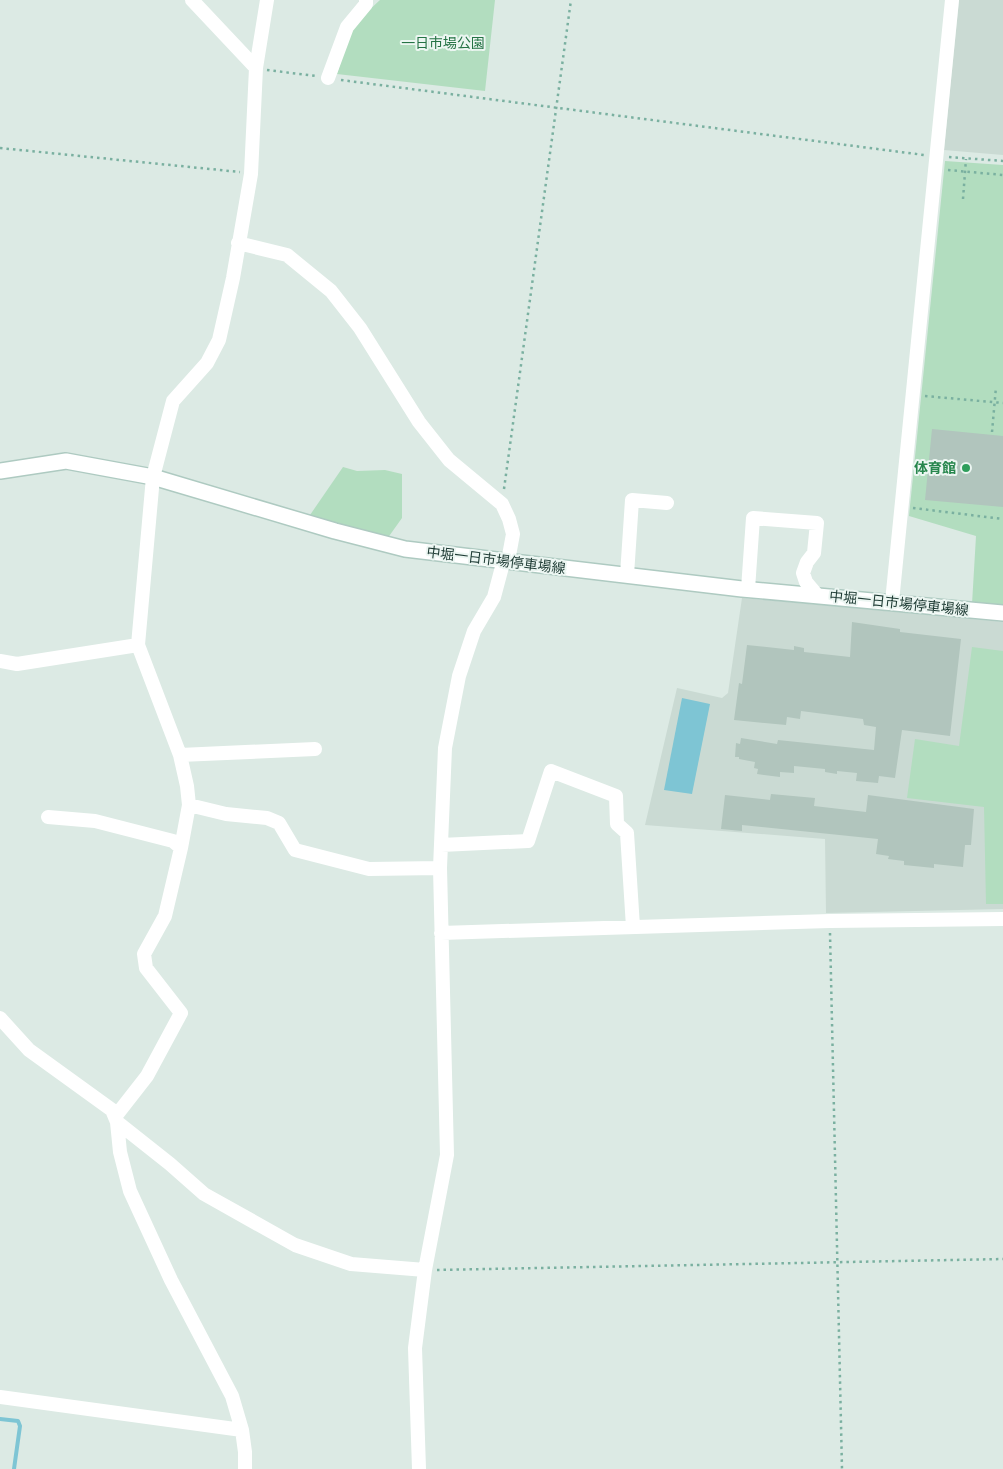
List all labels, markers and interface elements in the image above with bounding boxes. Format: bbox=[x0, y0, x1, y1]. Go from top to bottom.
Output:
park label: 一日市場公園 bbox=[401, 35, 485, 51]
place label: 体育館 bbox=[914, 460, 956, 476]
marker: 体育館 bbox=[960, 462, 972, 474]
street label: 中堀一日市場停車場線 bbox=[426, 544, 566, 576]
street label: 中堀一日市場停車場線 bbox=[829, 588, 969, 618]

